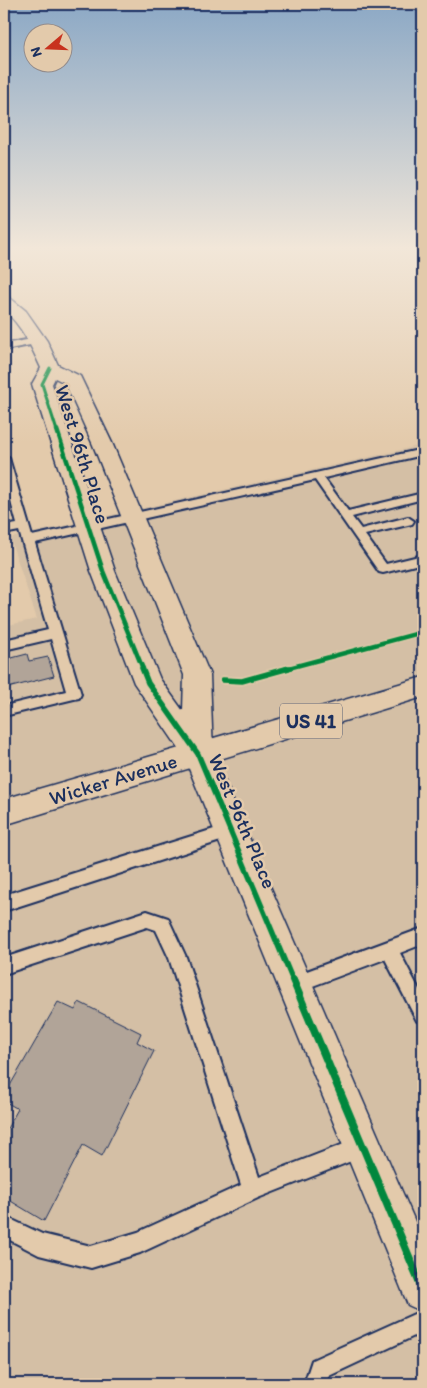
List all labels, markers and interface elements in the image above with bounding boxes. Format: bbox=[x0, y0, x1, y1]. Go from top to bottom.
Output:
north arrow bbox=[22, 22, 72, 72]
text: N bbox=[27, 45, 46, 59]
street label: West 96th Place bbox=[50, 382, 116, 526]
road number: US 41 bbox=[280, 704, 342, 738]
street label: Wicker Avenue bbox=[46, 748, 180, 810]
street label: West 96th Place bbox=[203, 750, 283, 892]

